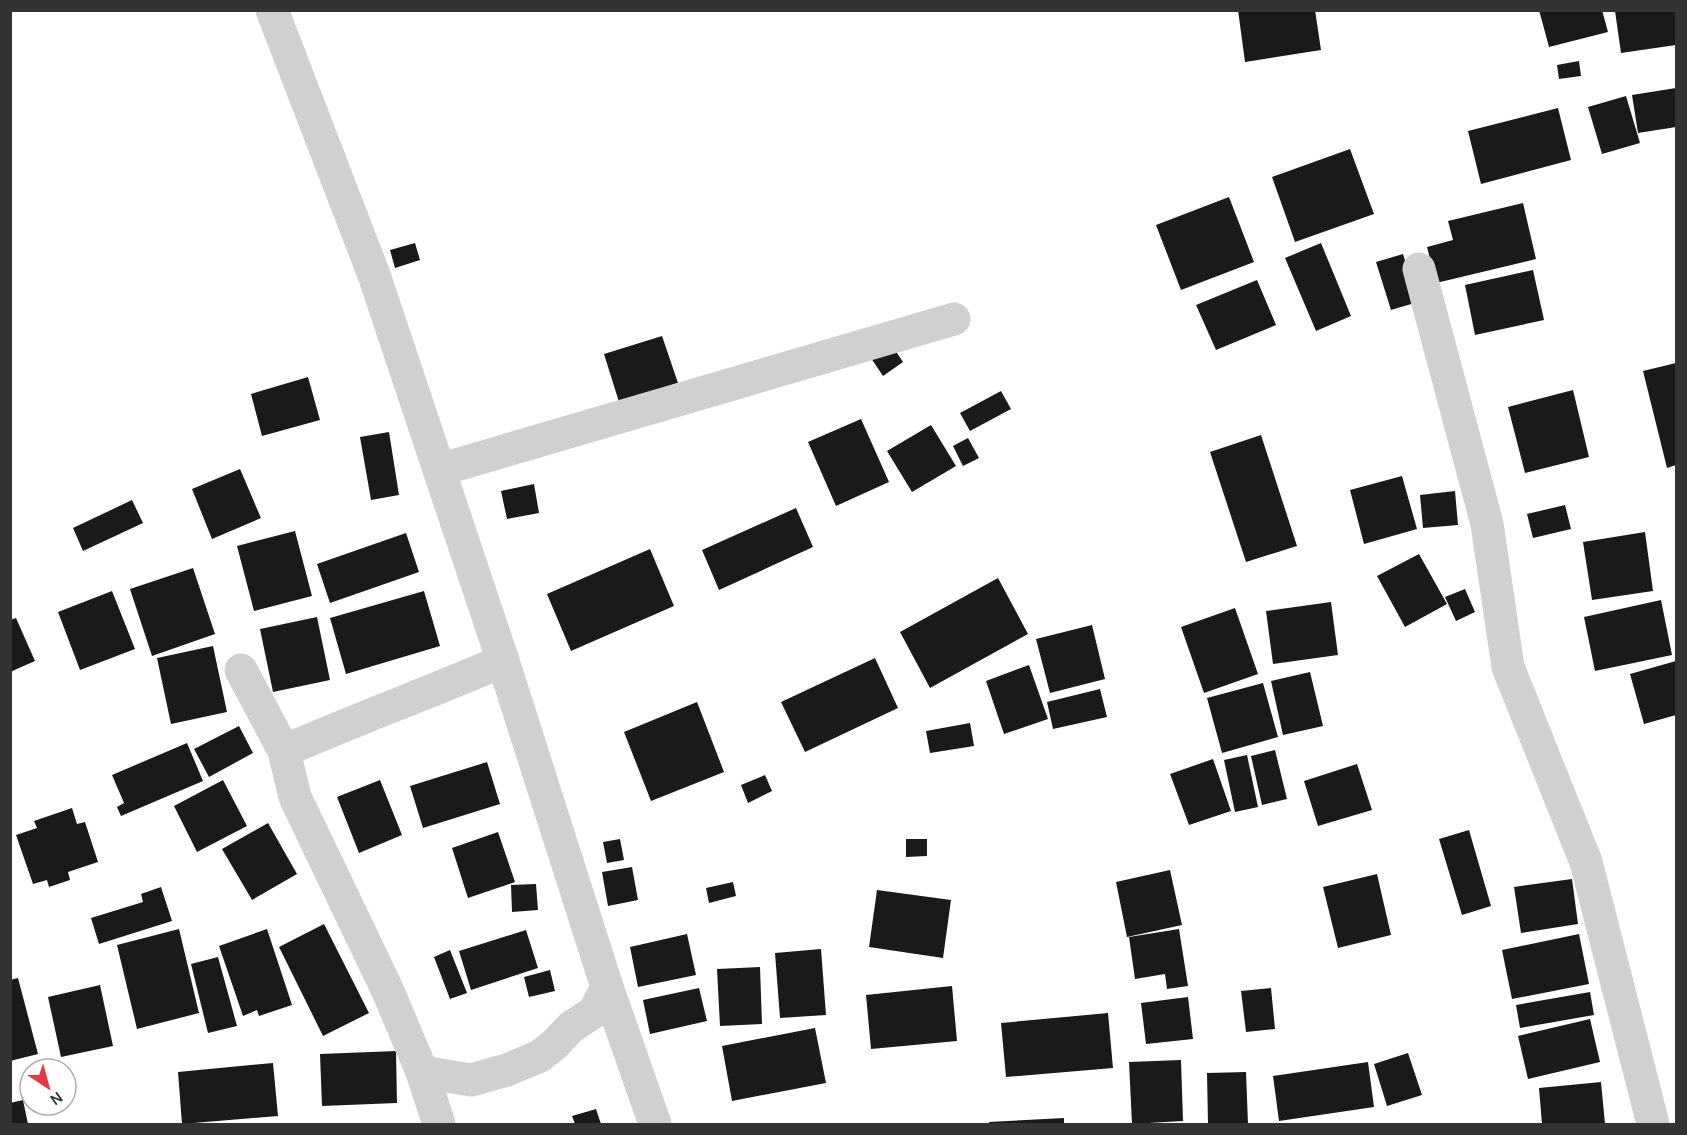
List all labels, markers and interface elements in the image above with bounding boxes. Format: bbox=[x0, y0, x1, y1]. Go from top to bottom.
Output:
north arrow bbox=[18, 1057, 78, 1117]
text: N bbox=[46, 1088, 67, 1110]

